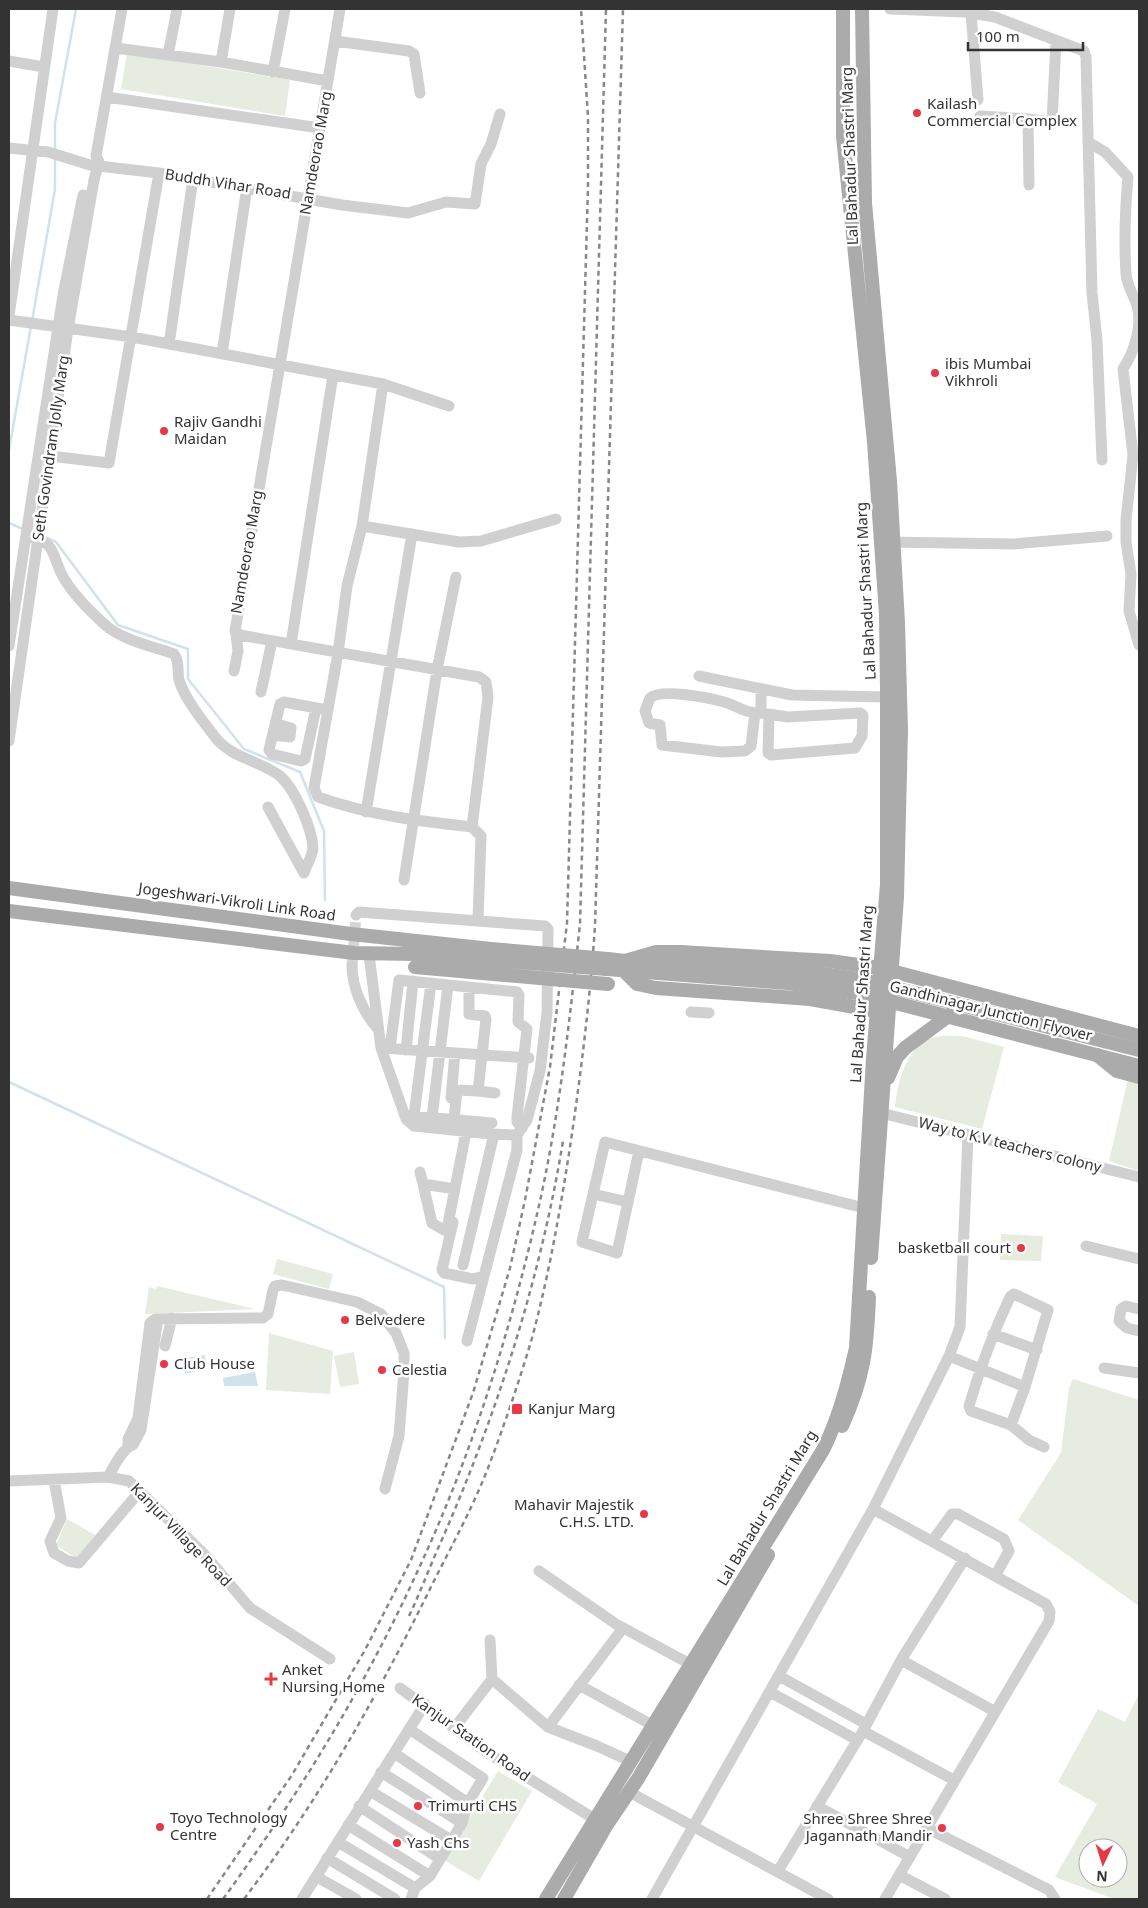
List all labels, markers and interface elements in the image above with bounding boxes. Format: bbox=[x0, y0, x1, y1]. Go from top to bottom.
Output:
scale bar bbox=[968, 20, 1083, 52]
text: 100 m bbox=[976, 26, 1020, 46]
street label: Lal Bahadur Shastri Marg bbox=[836, 67, 862, 245]
street label: Namdeorao Marg bbox=[294, 89, 336, 216]
place label: Kailash Commercial Complex bbox=[927, 93, 1077, 130]
marker: Kailash Commercial Complex bbox=[911, 107, 923, 119]
street label: Buddh Vihar Road bbox=[164, 163, 293, 203]
place label: ibis Mumbai Vikhroli bbox=[945, 353, 1031, 390]
street label: Seth Govindram Jolly Marg bbox=[27, 354, 73, 542]
marker: ibis Mumbai Vikhroli bbox=[929, 367, 941, 379]
place label: Rajiv Gandhi Maidan bbox=[174, 411, 262, 448]
marker: Rajiv Gandhi Maidan bbox=[158, 425, 170, 437]
street label: Namdeorao Marg bbox=[225, 488, 267, 615]
street label: Lal Bahadur Shastri Marg bbox=[850, 502, 880, 681]
street label: Jogeshwari-Vikroli Link Road bbox=[135, 877, 337, 925]
street label: Lal Bahadur Shastri Marg bbox=[845, 904, 877, 1084]
street label: Gandhinagar Junction Flyover bbox=[888, 975, 1095, 1045]
street label: Way to K.V teachers colony bbox=[917, 1112, 1104, 1177]
place label: basketball court bbox=[898, 1237, 1012, 1257]
marker: basketball court bbox=[1015, 1242, 1027, 1254]
place label: Belvedere bbox=[355, 1309, 425, 1329]
marker: Belvedere bbox=[339, 1314, 351, 1326]
place label: Club House bbox=[174, 1353, 255, 1373]
marker: Club House bbox=[158, 1358, 170, 1370]
place label: Celestia bbox=[392, 1359, 447, 1379]
marker: Celestia bbox=[376, 1364, 388, 1376]
place label: Kanjur Marg bbox=[528, 1398, 616, 1418]
marker: Kanjur Marg bbox=[510, 1402, 524, 1416]
street label: Lal Bahadur Shastri Marg bbox=[712, 1426, 821, 1589]
street label: Kanjur Village Road bbox=[127, 1478, 236, 1590]
place label: Mahavir Majestik C.H.S. LTD. bbox=[514, 1494, 634, 1531]
marker: Mahavir Majestik C.H.S. LTD. bbox=[638, 1508, 650, 1520]
place label: Anket Nursing Home bbox=[282, 1659, 385, 1696]
marker: Anket Nursing Home bbox=[264, 1672, 278, 1686]
street label: Kanjur Station Road bbox=[409, 1689, 535, 1785]
place label: Trimurti CHS bbox=[428, 1795, 517, 1815]
marker: Trimurti CHS bbox=[412, 1800, 424, 1812]
place label: Toyo Technology Centre bbox=[170, 1807, 287, 1844]
place label: Shree Shree Shree Jagannath Mandir bbox=[803, 1808, 932, 1845]
marker: Toyo Technology Centre bbox=[154, 1821, 166, 1833]
marker: Shree Shree Shree Jagannath Mandir bbox=[936, 1822, 948, 1834]
place label: Yash Chs bbox=[407, 1832, 469, 1852]
marker: Yash Chs bbox=[391, 1837, 403, 1849]
north arrow bbox=[1078, 1838, 1128, 1888]
text: N bbox=[1096, 1867, 1108, 1886]

